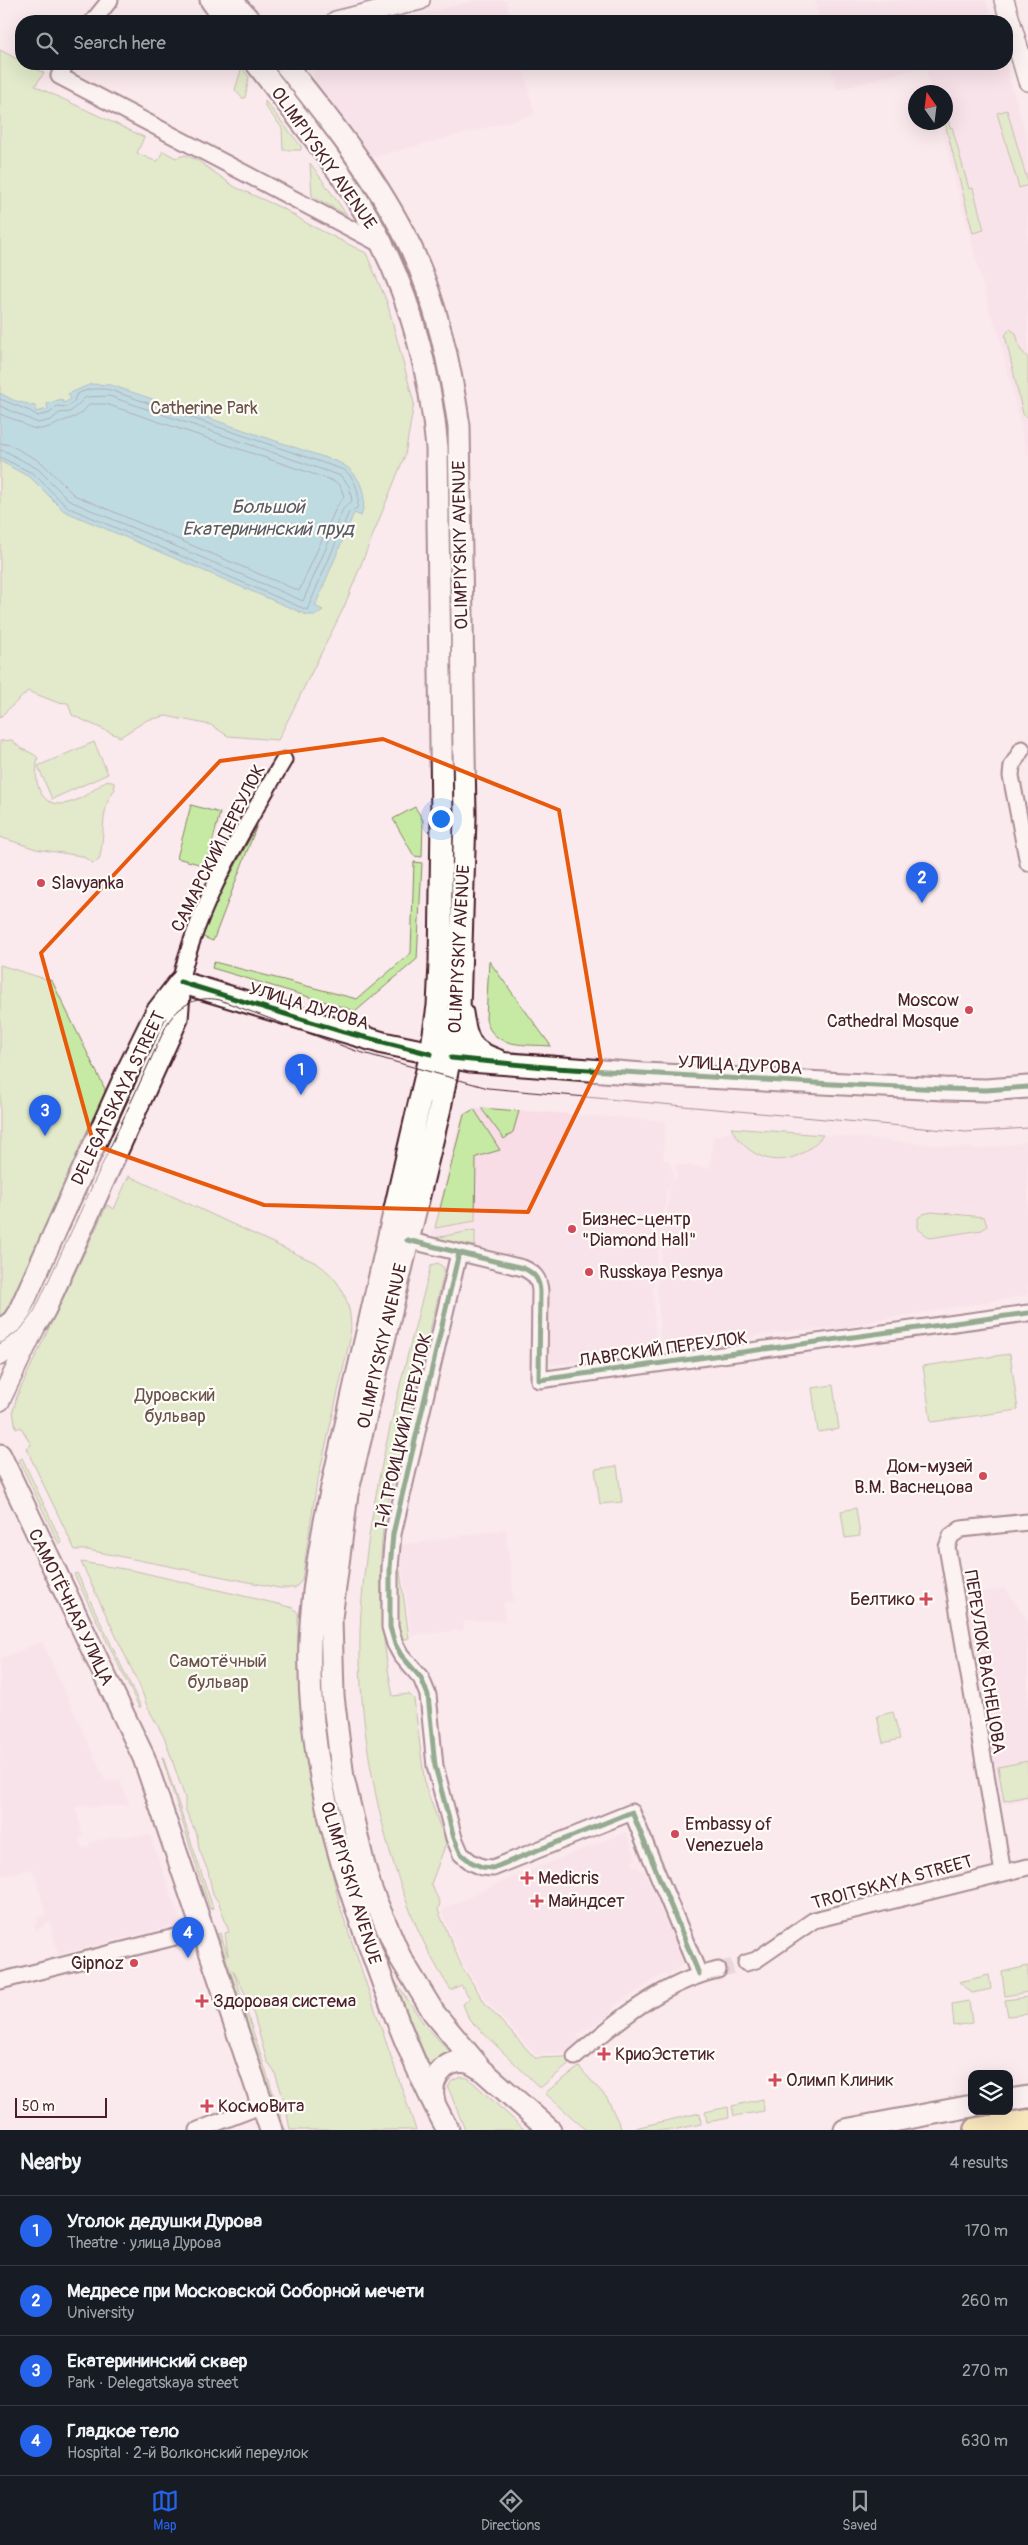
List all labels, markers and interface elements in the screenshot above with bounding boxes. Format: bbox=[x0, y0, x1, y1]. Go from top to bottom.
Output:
search box bbox=[15, 15, 1013, 70]
icon: search bbox=[33, 29, 61, 57]
text: Search here bbox=[73, 31, 166, 55]
street label: OLIMPIYSKIY AVENUE bbox=[266, 82, 382, 234]
north arrow bbox=[908, 85, 953, 130]
park label: Catherine Park bbox=[150, 397, 258, 420]
street label: OLIMPIYSKIY AVENUE bbox=[448, 460, 473, 630]
water label: Большой Екатерининский пруд bbox=[182, 495, 355, 541]
street label: САМАРСКИЙ ПЕРЕУЛОК bbox=[166, 761, 271, 936]
your location bbox=[428, 806, 454, 832]
pin: 2 bbox=[906, 862, 938, 903]
street label: OLIMPIYSKIY AVENUE bbox=[444, 864, 475, 1034]
place label: Slavyanka bbox=[51, 872, 124, 895]
marker: Slavyanka bbox=[35, 877, 47, 889]
street label: УЛИЦА ДУРОВА bbox=[246, 977, 372, 1036]
place label: Moscow Cathedral Mosque bbox=[827, 989, 959, 1033]
marker: Moscow Cathedral Mosque bbox=[963, 1004, 975, 1016]
street label: DELEGATSKAYA STREET bbox=[66, 1007, 171, 1189]
street label: УЛИЦА ДУРОВА bbox=[677, 1051, 803, 1080]
pin: 1 bbox=[285, 1054, 317, 1095]
pin: 3 bbox=[29, 1095, 61, 1136]
place label: Бизнес-центр "Diamond Hall" bbox=[582, 1208, 696, 1252]
marker: Бизнес-центр "Diamond Hall" bbox=[566, 1223, 578, 1235]
street label: OLIMPIYSKIY AVENUE bbox=[352, 1261, 413, 1431]
place label: Russkaya Pesnya bbox=[599, 1261, 723, 1284]
marker: Russkaya Pesnya bbox=[583, 1266, 595, 1278]
street label: ЛАВРСКИЙ ПЕРЕУЛОК bbox=[576, 1326, 749, 1373]
street label: 1-Й ТРОИЦКИЙ ПЕРЕУЛОК bbox=[370, 1331, 437, 1532]
park label: Дуровский бульвар bbox=[134, 1384, 215, 1428]
place label: Дом-музей В.М. Васнецова bbox=[854, 1455, 973, 1499]
marker: Дом-музей В.М. Васнецова bbox=[977, 1470, 989, 1482]
street label: САМОТЁЧНАЯ УЛИЦА bbox=[23, 1525, 119, 1690]
street label: ПЕРЕУЛОК ВАСНЕЦОВА bbox=[959, 1569, 1010, 1756]
place label: Белтико bbox=[850, 1588, 915, 1611]
marker: Белтико bbox=[919, 1592, 933, 1606]
park label: Самотёчный бульвар bbox=[169, 1650, 267, 1694]
street label: OLIMPIYSKIY AVENUE bbox=[315, 1799, 386, 1967]
place label: Embassy of Venezuela bbox=[685, 1813, 773, 1857]
marker: Embassy of Venezuela bbox=[669, 1828, 681, 1840]
street label: TROITSKAYA STREET bbox=[809, 1850, 975, 1915]
place label: Medicris bbox=[538, 1867, 599, 1890]
marker: Medicris bbox=[520, 1871, 534, 1885]
place label: Майндсет bbox=[548, 1890, 625, 1913]
marker: Майндсет bbox=[530, 1894, 544, 1908]
pin: 4 bbox=[172, 1917, 204, 1958]
place label: Gipnoz bbox=[71, 1952, 124, 1975]
marker: Gipnoz bbox=[128, 1957, 140, 1969]
place label: Здоровая система bbox=[213, 1990, 356, 2013]
marker: Здоровая система bbox=[195, 1994, 209, 2008]
place label: КриоЭстетик bbox=[615, 2043, 715, 2066]
marker: КриоЭстетик bbox=[597, 2047, 611, 2061]
place label: Олимп Клиник bbox=[786, 2069, 894, 2092]
map controls bbox=[968, 2070, 1013, 2115]
button: layers bbox=[968, 2070, 1013, 2115]
marker: Олимп Клиник bbox=[768, 2073, 782, 2087]
scale bar bbox=[15, 2095, 108, 2118]
place label: КосмоВита bbox=[218, 2095, 304, 2118]
text: 50 m bbox=[22, 2098, 55, 2115]
marker: КосмоВита bbox=[200, 2099, 214, 2113]
text: Nearby bbox=[20, 2149, 81, 2176]
text: 4 results bbox=[950, 2153, 1008, 2173]
text: Уголок дедушки Дурова bbox=[67, 2209, 262, 2233]
text: 1 bbox=[33, 2221, 39, 2241]
text: 170 m bbox=[965, 2221, 1008, 2241]
text: Theatre · улица Дурова bbox=[67, 2233, 221, 2253]
text: Медресе при Московской Соборной мечети bbox=[67, 2279, 424, 2303]
text: 2 bbox=[32, 2291, 40, 2311]
text: 260 m bbox=[961, 2291, 1008, 2311]
text: University bbox=[67, 2303, 134, 2323]
text: Екатерининский сквер bbox=[67, 2349, 248, 2373]
text: 3 bbox=[32, 2361, 40, 2381]
text: 270 m bbox=[962, 2361, 1008, 2381]
text: Park · Delegatskaya street bbox=[67, 2373, 238, 2393]
text: Гладкое тело bbox=[67, 2419, 179, 2443]
text: 4 bbox=[31, 2431, 41, 2451]
text: 630 m bbox=[961, 2431, 1008, 2451]
text: Hospital · 2-й Волконский переулок bbox=[67, 2443, 309, 2463]
tab: Map bbox=[151, 2487, 179, 2534]
tab: Directions bbox=[481, 2487, 540, 2534]
tab: Saved bbox=[842, 2487, 877, 2534]

